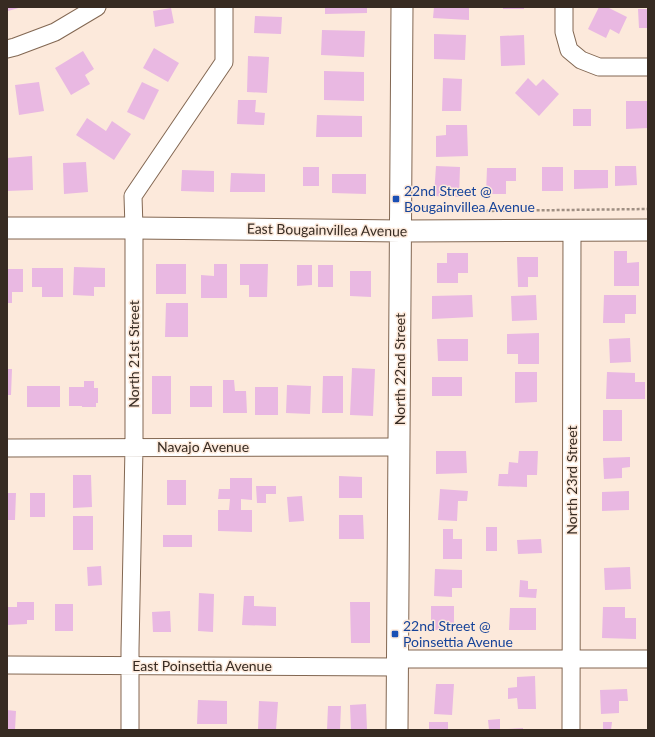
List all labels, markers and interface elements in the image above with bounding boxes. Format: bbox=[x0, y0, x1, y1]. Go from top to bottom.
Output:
place label: 22nd Street @ Bougainvillea Avenue bbox=[404, 182, 535, 215]
marker: 22nd Street @ Bougainvillea Avenue bbox=[391, 194, 401, 204]
street label: East Bougainvillea Avenue bbox=[247, 220, 407, 239]
street label: North 21st Street bbox=[125, 300, 142, 408]
street label: North 22nd Street bbox=[391, 313, 408, 425]
street label: North 23rd Street bbox=[563, 425, 580, 535]
street label: Navajo Avenue bbox=[157, 438, 249, 455]
place label: 22nd Street @ Poinsettia Avenue bbox=[403, 617, 513, 650]
marker: 22nd Street @ Poinsettia Avenue bbox=[390, 629, 400, 639]
street label: East Poinsettia Avenue bbox=[132, 657, 272, 674]

